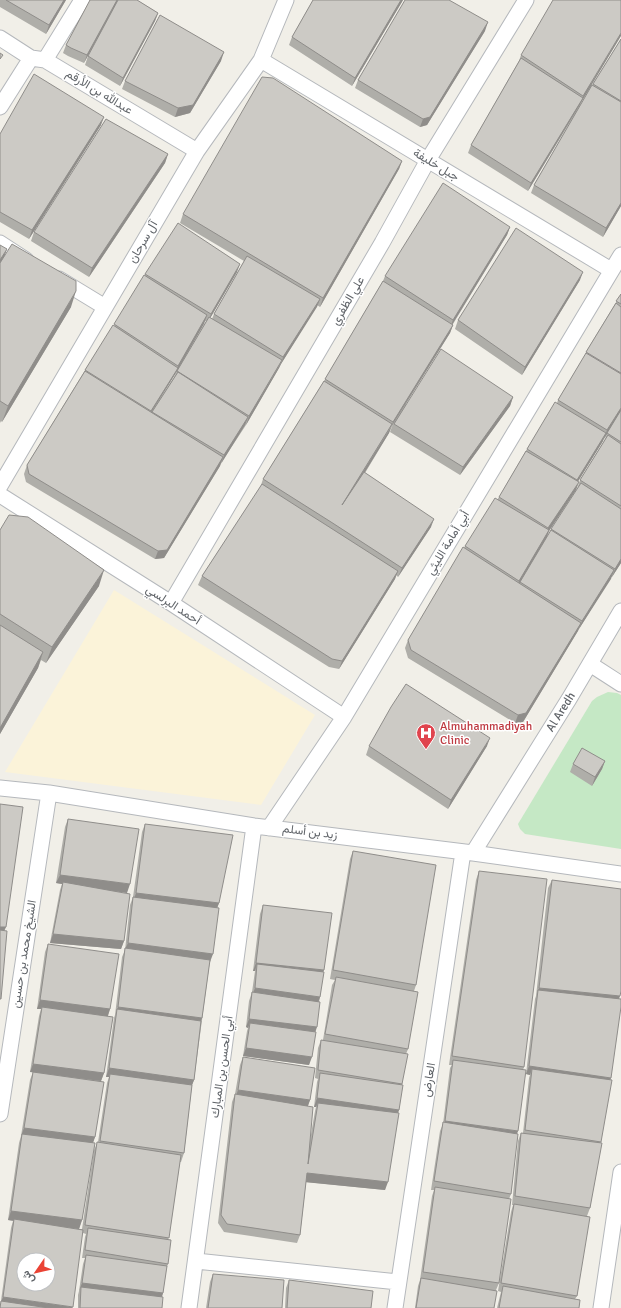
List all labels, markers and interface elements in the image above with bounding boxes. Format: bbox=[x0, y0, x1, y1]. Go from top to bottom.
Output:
street label: عبدالله بن الأرقم bbox=[63, 66, 135, 118]
street label: جبل خليفة bbox=[410, 145, 462, 185]
street label: آل سرحان bbox=[125, 217, 162, 266]
street label: علي الظفري bbox=[328, 274, 370, 329]
street label: أبي أمامة الليثي bbox=[423, 508, 475, 579]
street label: أحمد البرلسي bbox=[142, 582, 203, 630]
street label: Al Aredh bbox=[543, 689, 579, 735]
place label: Almuhammadiyah Clinic bbox=[440, 719, 532, 748]
hospital icon: Almuhammadiyah Clinic bbox=[415, 722, 437, 750]
street label: زيد بن أسلم bbox=[282, 821, 338, 843]
street label: الشيخ محمد بن حسين bbox=[8, 899, 41, 1009]
street label: أبي الحسن بن المبارك bbox=[207, 1015, 239, 1119]
street label: العارض bbox=[419, 1062, 439, 1098]
north arrow bbox=[16, 1252, 56, 1292]
text: ش bbox=[19, 1268, 37, 1286]

